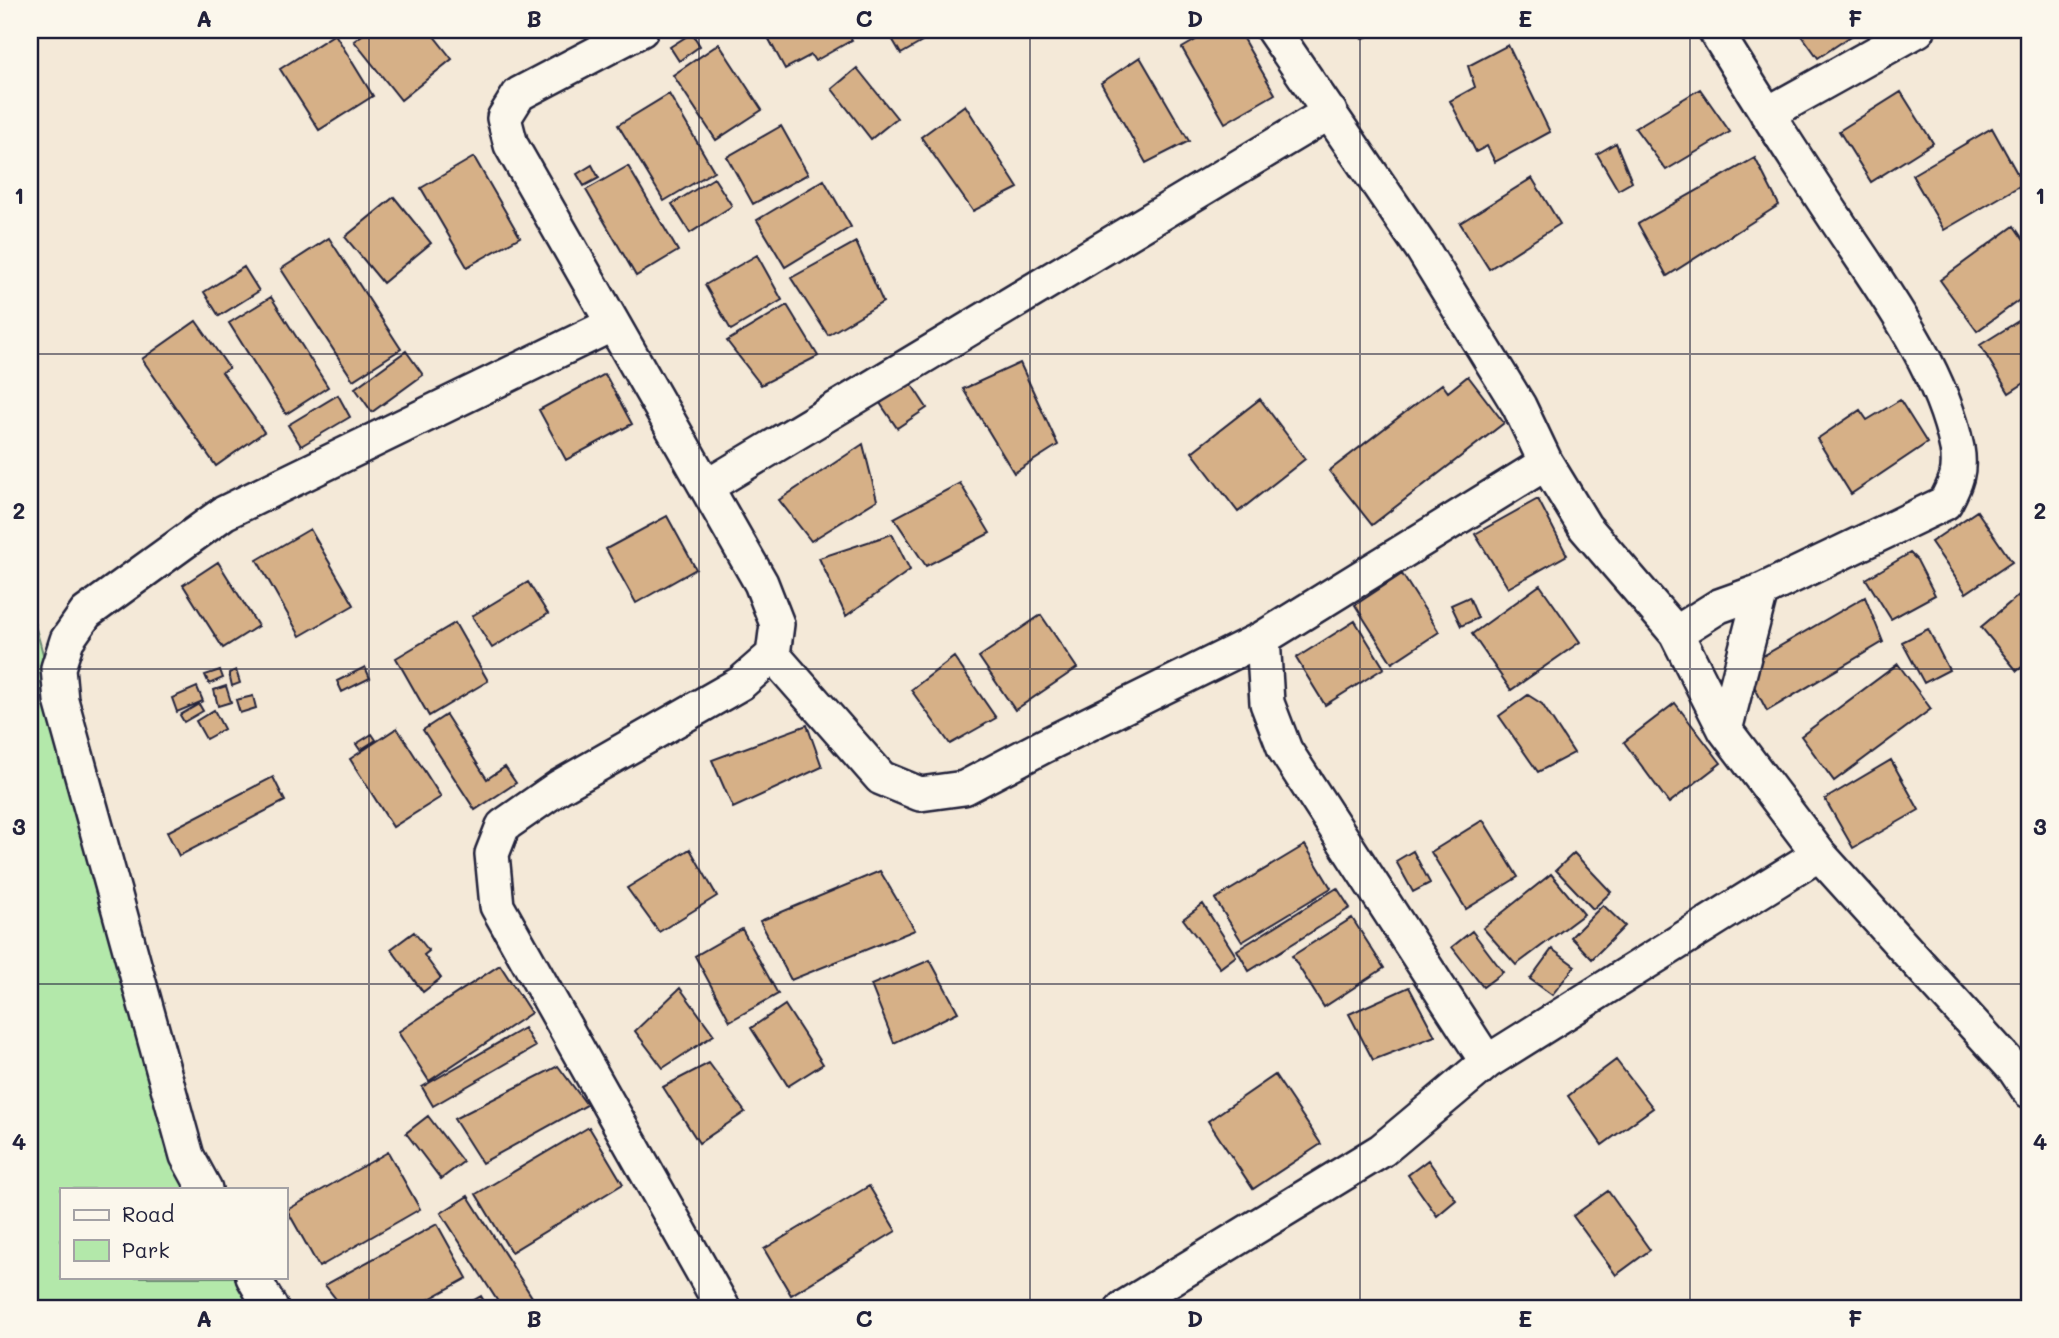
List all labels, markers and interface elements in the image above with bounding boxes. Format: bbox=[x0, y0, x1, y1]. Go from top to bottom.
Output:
text: A bbox=[196, 3, 212, 33]
text: B bbox=[526, 3, 542, 33]
text: C bbox=[855, 3, 873, 33]
text: D bbox=[1187, 3, 1203, 33]
text: E bbox=[1518, 3, 1532, 33]
text: F bbox=[1848, 3, 1862, 33]
text: 1 bbox=[14, 180, 24, 210]
text: 1 bbox=[2035, 180, 2045, 210]
text: 2 bbox=[13, 495, 25, 525]
text: 2 bbox=[2034, 495, 2046, 525]
text: 3 bbox=[12, 811, 26, 841]
text: 3 bbox=[2033, 811, 2047, 841]
text: 4 bbox=[12, 1126, 26, 1156]
text: 4 bbox=[2033, 1126, 2047, 1156]
legend bbox=[60, 1188, 287, 1278]
text: Road bbox=[122, 1200, 174, 1227]
text: Park bbox=[122, 1236, 170, 1263]
text: A bbox=[196, 1303, 212, 1333]
text: B bbox=[526, 1303, 542, 1333]
text: C bbox=[855, 1303, 873, 1333]
text: D bbox=[1187, 1303, 1203, 1333]
text: E bbox=[1518, 1303, 1532, 1333]
text: F bbox=[1848, 1303, 1862, 1333]

